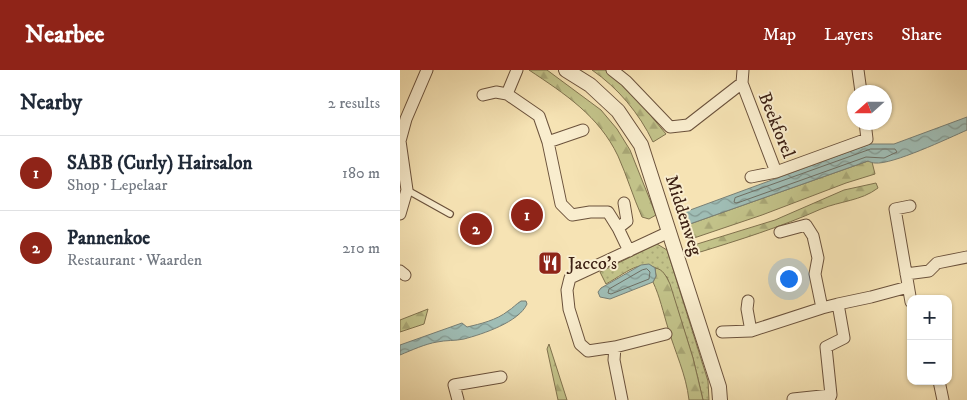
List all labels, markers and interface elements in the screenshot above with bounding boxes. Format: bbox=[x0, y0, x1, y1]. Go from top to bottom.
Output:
text: Nearbee bbox=[25, 20, 104, 50]
text: Map bbox=[763, 24, 796, 46]
text: Layers bbox=[824, 24, 873, 46]
text: Share bbox=[901, 24, 942, 46]
north arrow bbox=[847, 85, 892, 130]
street label: Beekforel bbox=[753, 89, 799, 162]
text: Nearby bbox=[20, 90, 82, 116]
text: 2 results bbox=[328, 93, 380, 113]
text: SABB (Curly) Hairsalon bbox=[67, 152, 252, 175]
text: 1 bbox=[33, 163, 39, 183]
text: 180 m bbox=[342, 163, 380, 183]
street label: Middenweg bbox=[660, 172, 706, 259]
text: Shop · Lepelaar bbox=[67, 175, 167, 195]
pin: 1 bbox=[511, 196, 543, 234]
pin: 2 bbox=[460, 210, 492, 248]
text: Pannenkoe bbox=[67, 227, 150, 250]
text: 2 bbox=[32, 238, 40, 258]
text: 210 m bbox=[342, 238, 380, 258]
text: Restaurant · Waarden bbox=[67, 250, 202, 270]
restaurant icon: Jacco's bbox=[537, 250, 563, 276]
place label: Jacco's bbox=[566, 253, 617, 275]
your location bbox=[776, 266, 802, 292]
map controls bbox=[907, 295, 952, 385]
button: + bbox=[907, 295, 952, 340]
button: − bbox=[907, 340, 952, 385]

